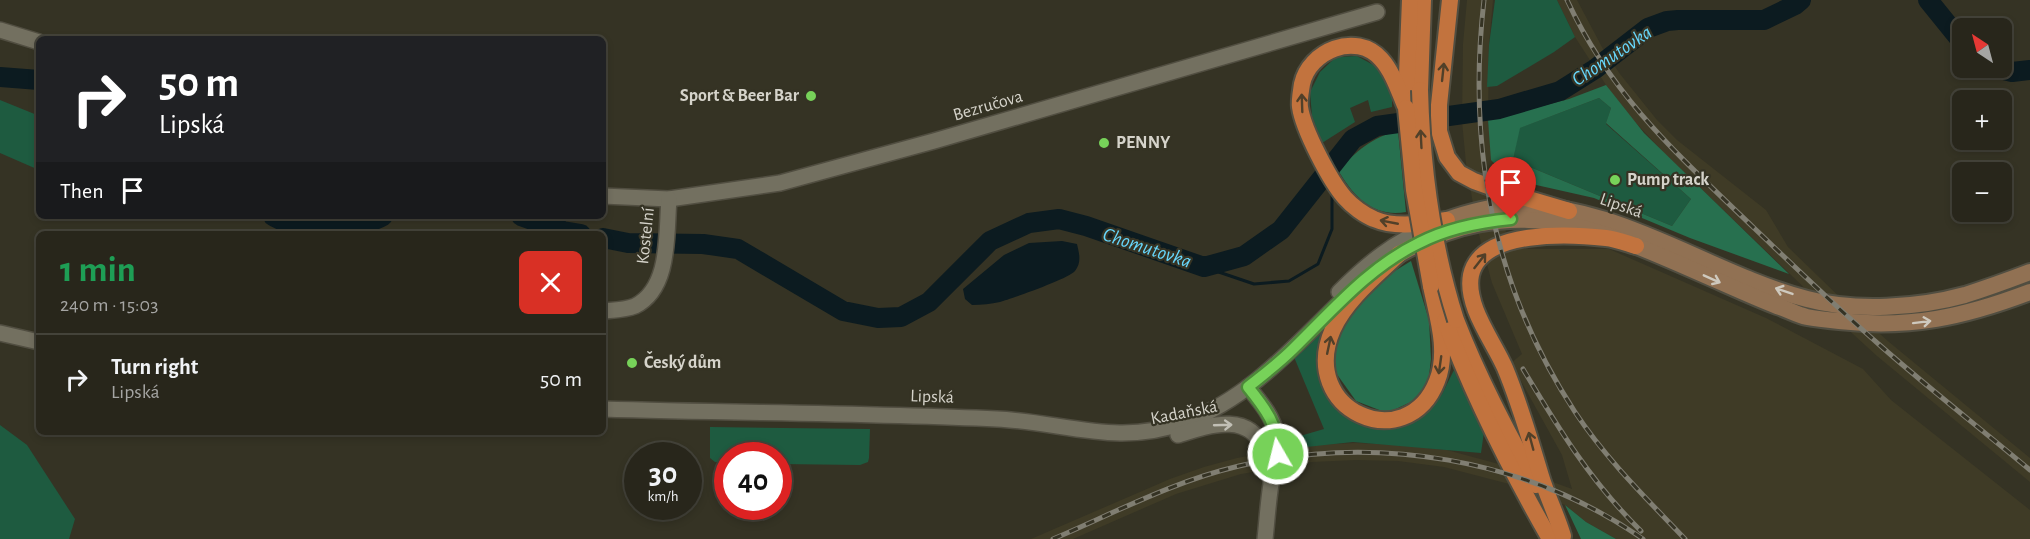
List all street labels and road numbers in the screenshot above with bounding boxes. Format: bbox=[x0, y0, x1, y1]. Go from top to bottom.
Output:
street label: Bezručova bbox=[951, 88, 1025, 124]
street label: Lipská bbox=[1597, 190, 1645, 222]
street label: Kostelní bbox=[634, 206, 658, 265]
street label: Lipská bbox=[910, 387, 954, 407]
street label: Kadaňská bbox=[1149, 398, 1219, 428]

